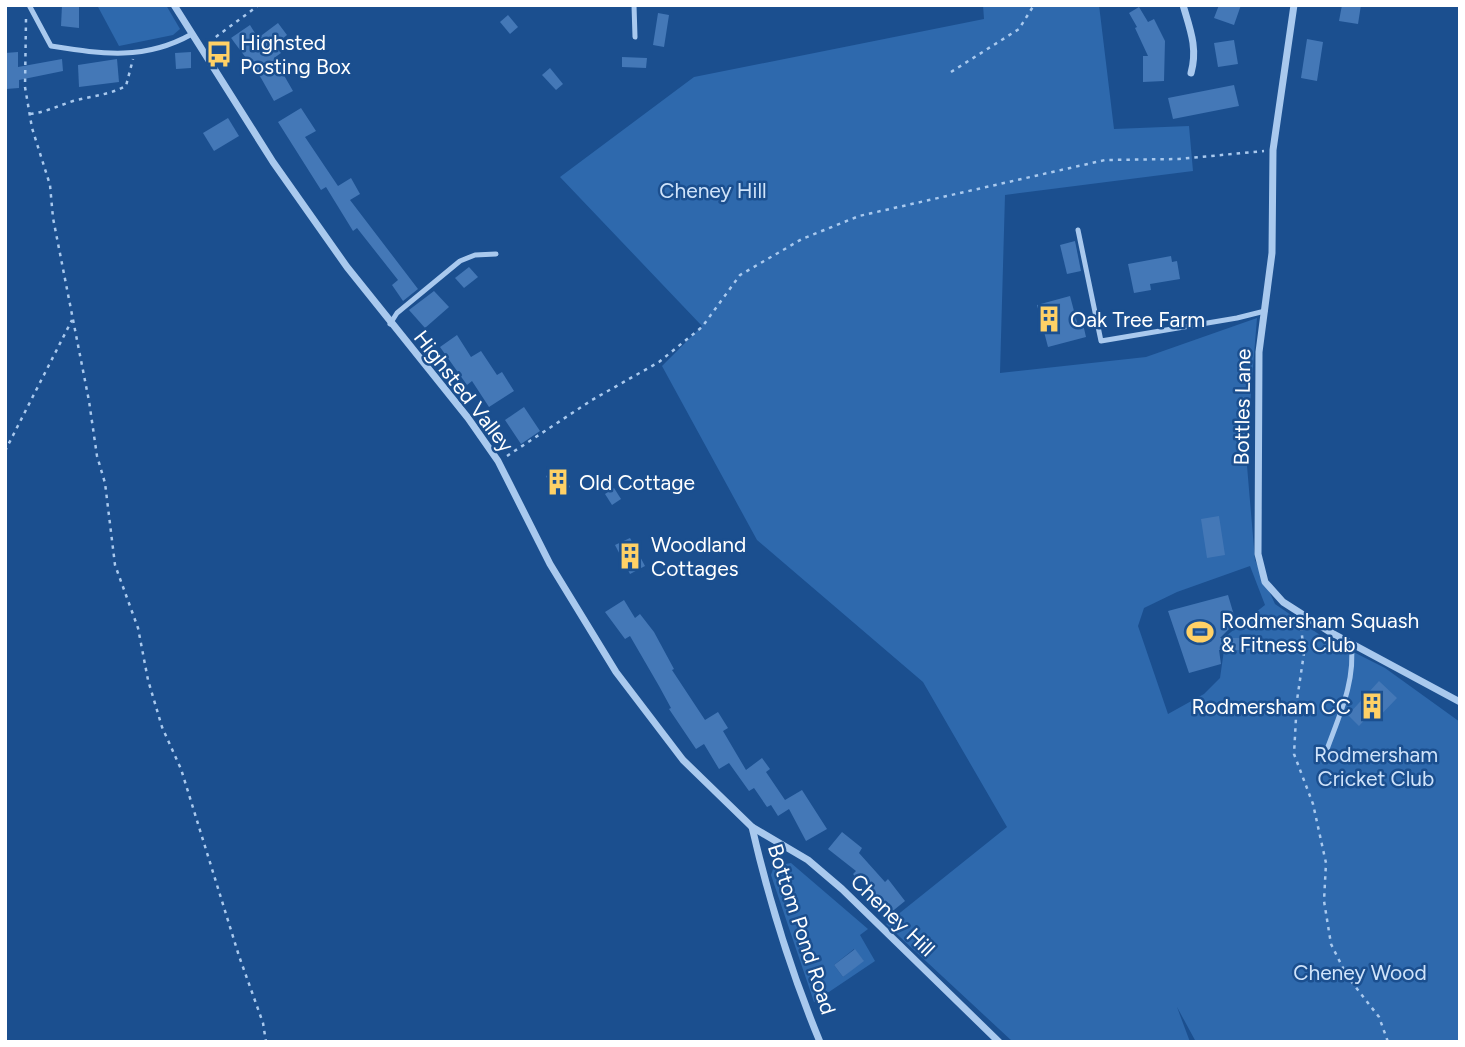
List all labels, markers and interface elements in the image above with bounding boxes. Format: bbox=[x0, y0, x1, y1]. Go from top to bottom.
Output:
place label: Highsted Posting Box bbox=[240, 30, 351, 79]
bus stop icon: Highsted Posting Box bbox=[204, 39, 234, 69]
park label: Cheney Hill bbox=[659, 178, 767, 203]
building icon: Oak Tree Farm bbox=[1034, 304, 1064, 334]
place label: Oak Tree Farm bbox=[1070, 307, 1205, 332]
street label: Highsted Valley bbox=[409, 325, 519, 457]
street label: Bottles Lane bbox=[1228, 348, 1256, 466]
building icon: Old Cottage bbox=[543, 467, 573, 497]
place label: Old Cottage bbox=[579, 470, 695, 495]
place label: Woodland Cottages bbox=[651, 532, 746, 581]
building icon: Woodland Cottages bbox=[615, 541, 645, 571]
place label: Rodmersham Squash & Fitness Club bbox=[1221, 608, 1419, 657]
sports icon: Rodmersham Squash & Fitness Club bbox=[1185, 617, 1215, 647]
building icon: Rodmersham CC bbox=[1357, 691, 1387, 721]
place label: Rodmersham CC bbox=[1191, 694, 1351, 719]
park label: Rodmersham Cricket Club bbox=[1314, 742, 1438, 791]
street label: Bottom Pond Road bbox=[763, 841, 841, 1017]
street label: Cheney Hill bbox=[846, 869, 940, 961]
park label: Cheney Wood bbox=[1293, 960, 1427, 985]

